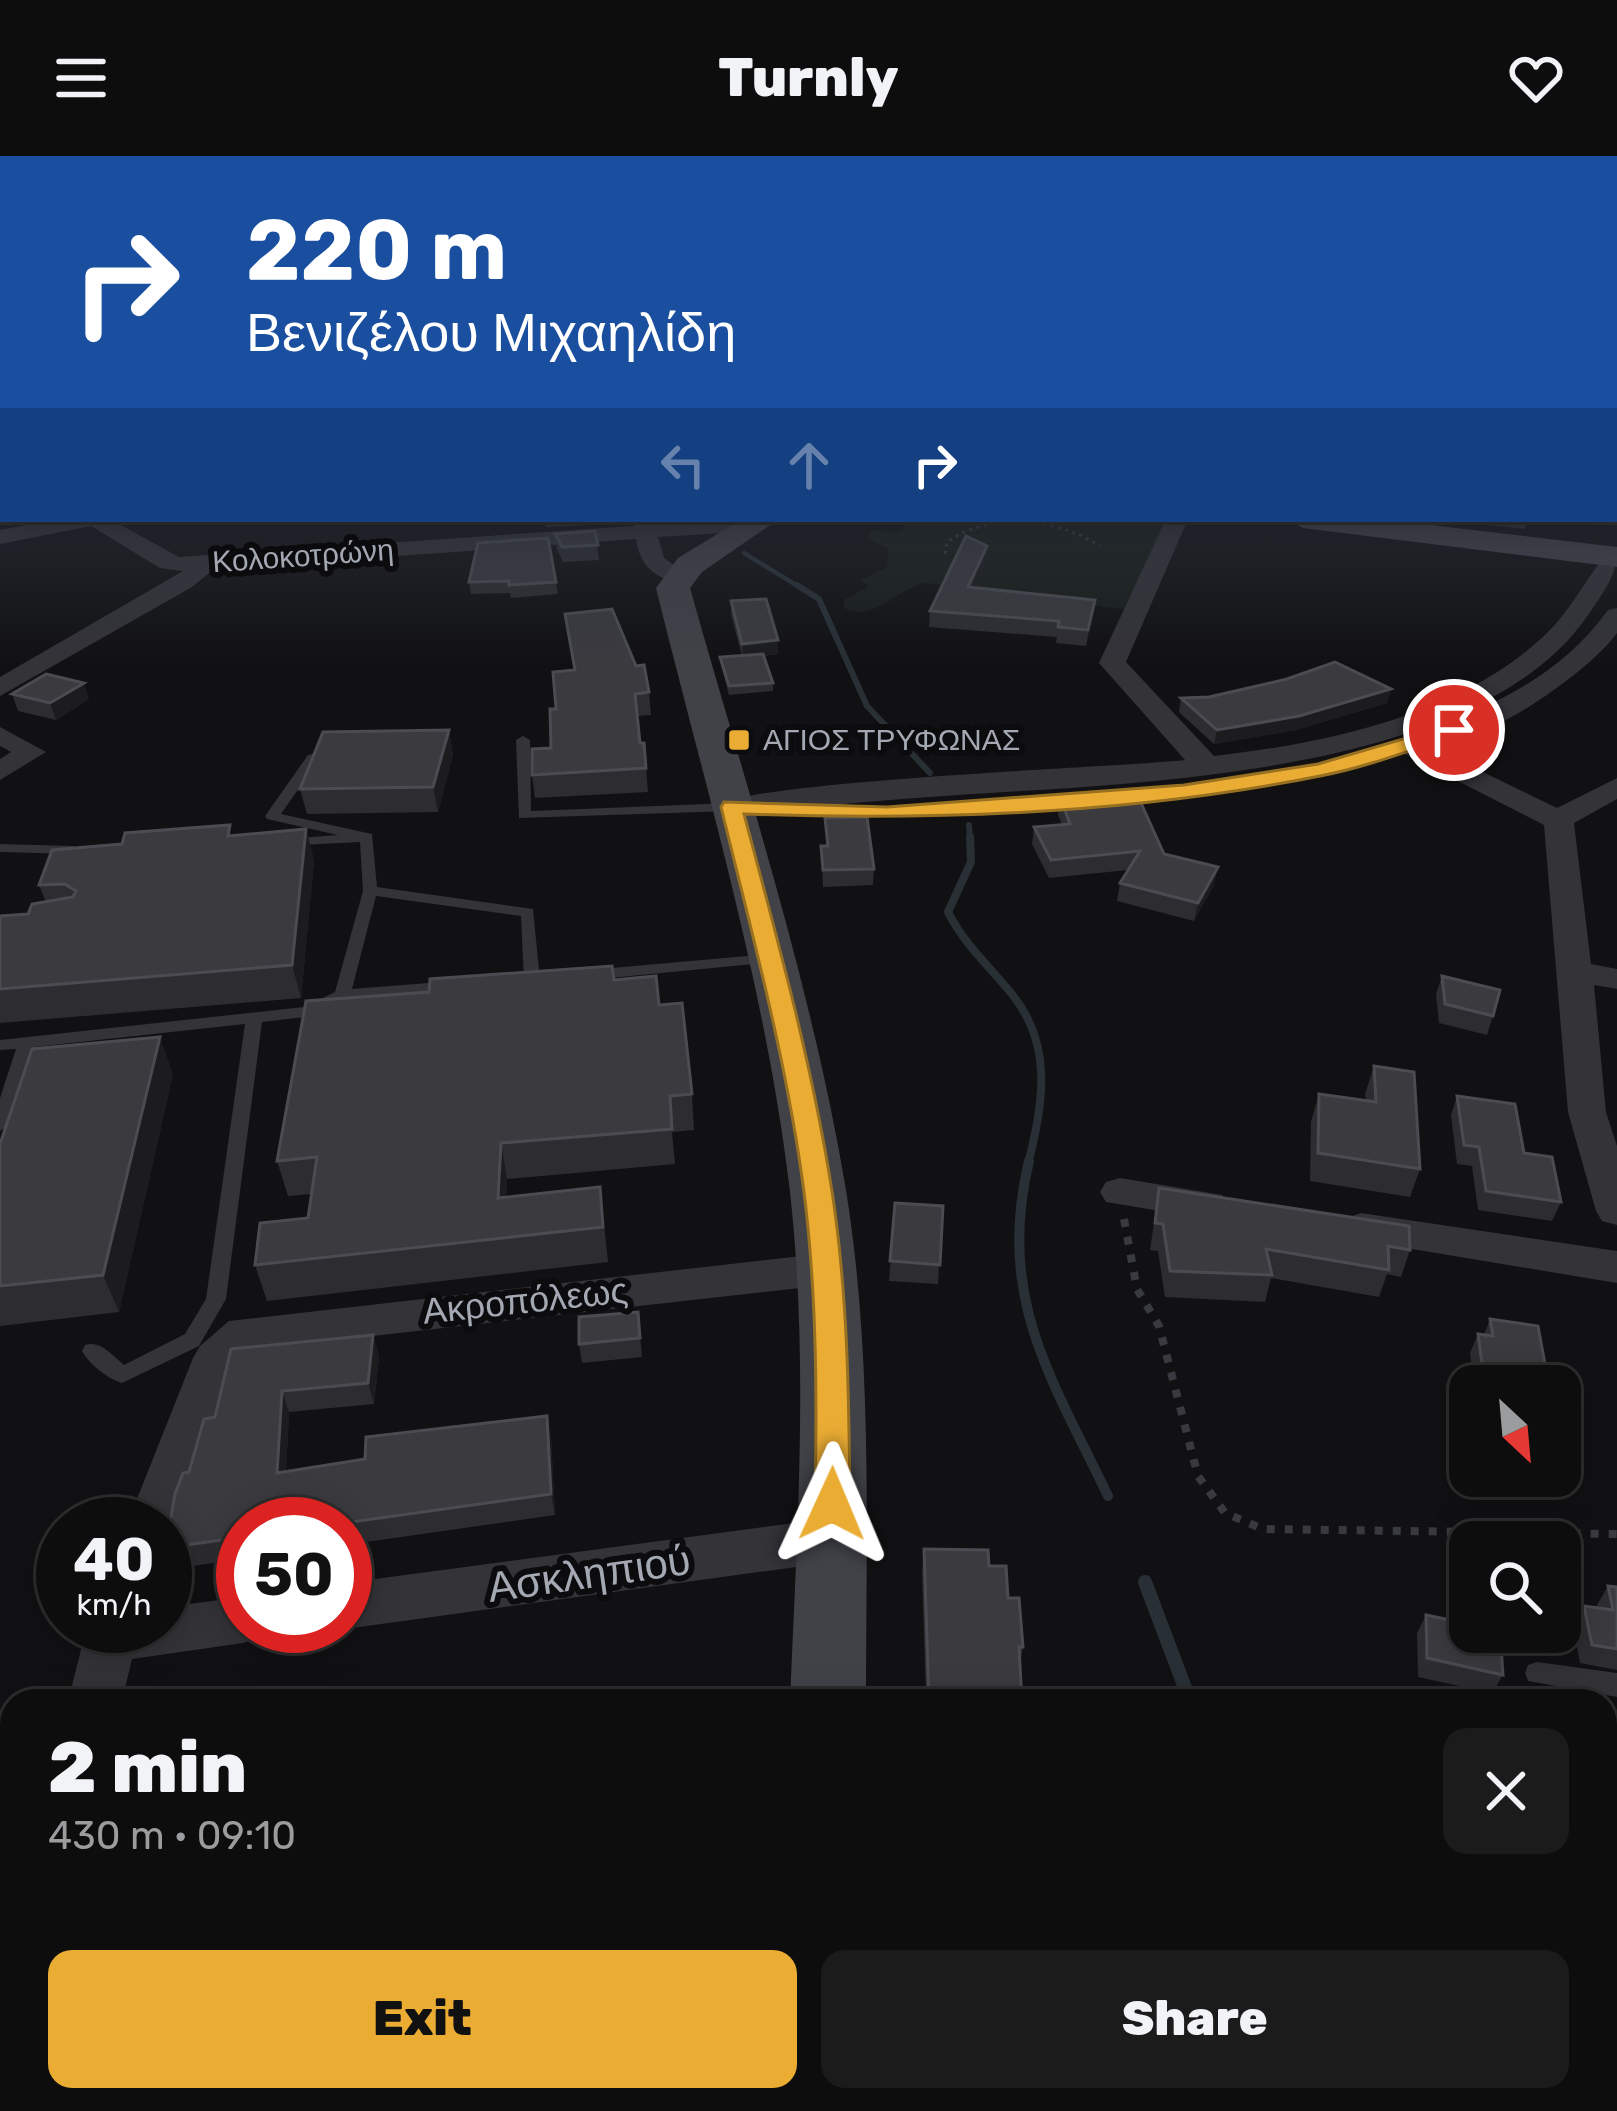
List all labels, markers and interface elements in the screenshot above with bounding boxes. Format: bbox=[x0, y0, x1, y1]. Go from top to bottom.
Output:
icon: menu bbox=[48, 45, 114, 111]
icon: heart bbox=[1503, 45, 1569, 111]
text: Turnly bbox=[718, 46, 899, 110]
text: 220 m bbox=[246, 200, 507, 300]
icon: right bbox=[48, 204, 204, 360]
text: Βενιζέλου Μιχαηλίδη bbox=[246, 301, 736, 365]
icon: left bbox=[650, 432, 716, 498]
icon: ahead bbox=[776, 432, 842, 498]
icon: right bbox=[902, 432, 968, 498]
street label: Κολοκοτρώνη bbox=[211, 532, 395, 580]
pin bbox=[1403, 679, 1505, 781]
icon: arrive bbox=[1421, 697, 1487, 763]
place label: ΑΓΙΟΣ ΤΡΥΦΩΝΑΣ bbox=[763, 722, 1020, 758]
marker: ΑΓΙΟΣ ΤΡΥΦΩΝΑΣ bbox=[726, 727, 752, 753]
street label: Ακροπόλεως bbox=[421, 1268, 630, 1333]
north arrow bbox=[1449, 1365, 1581, 1497]
map controls bbox=[1449, 1365, 1581, 1653]
position arrow bbox=[769, 1441, 895, 1567]
speed limit sign: 50 bbox=[216, 1497, 372, 1653]
button: search bbox=[1449, 1521, 1581, 1653]
text: 40 bbox=[73, 1524, 155, 1595]
street label: Ασκληπιού bbox=[485, 1535, 694, 1613]
text: km/h bbox=[77, 1587, 151, 1623]
text: 2 min bbox=[48, 1725, 247, 1810]
button: close bbox=[1443, 1728, 1569, 1854]
text: 430 m · 09:10 bbox=[48, 1813, 296, 1859]
button: Exit bbox=[48, 1950, 797, 2088]
button: Share bbox=[821, 1950, 1569, 2088]

